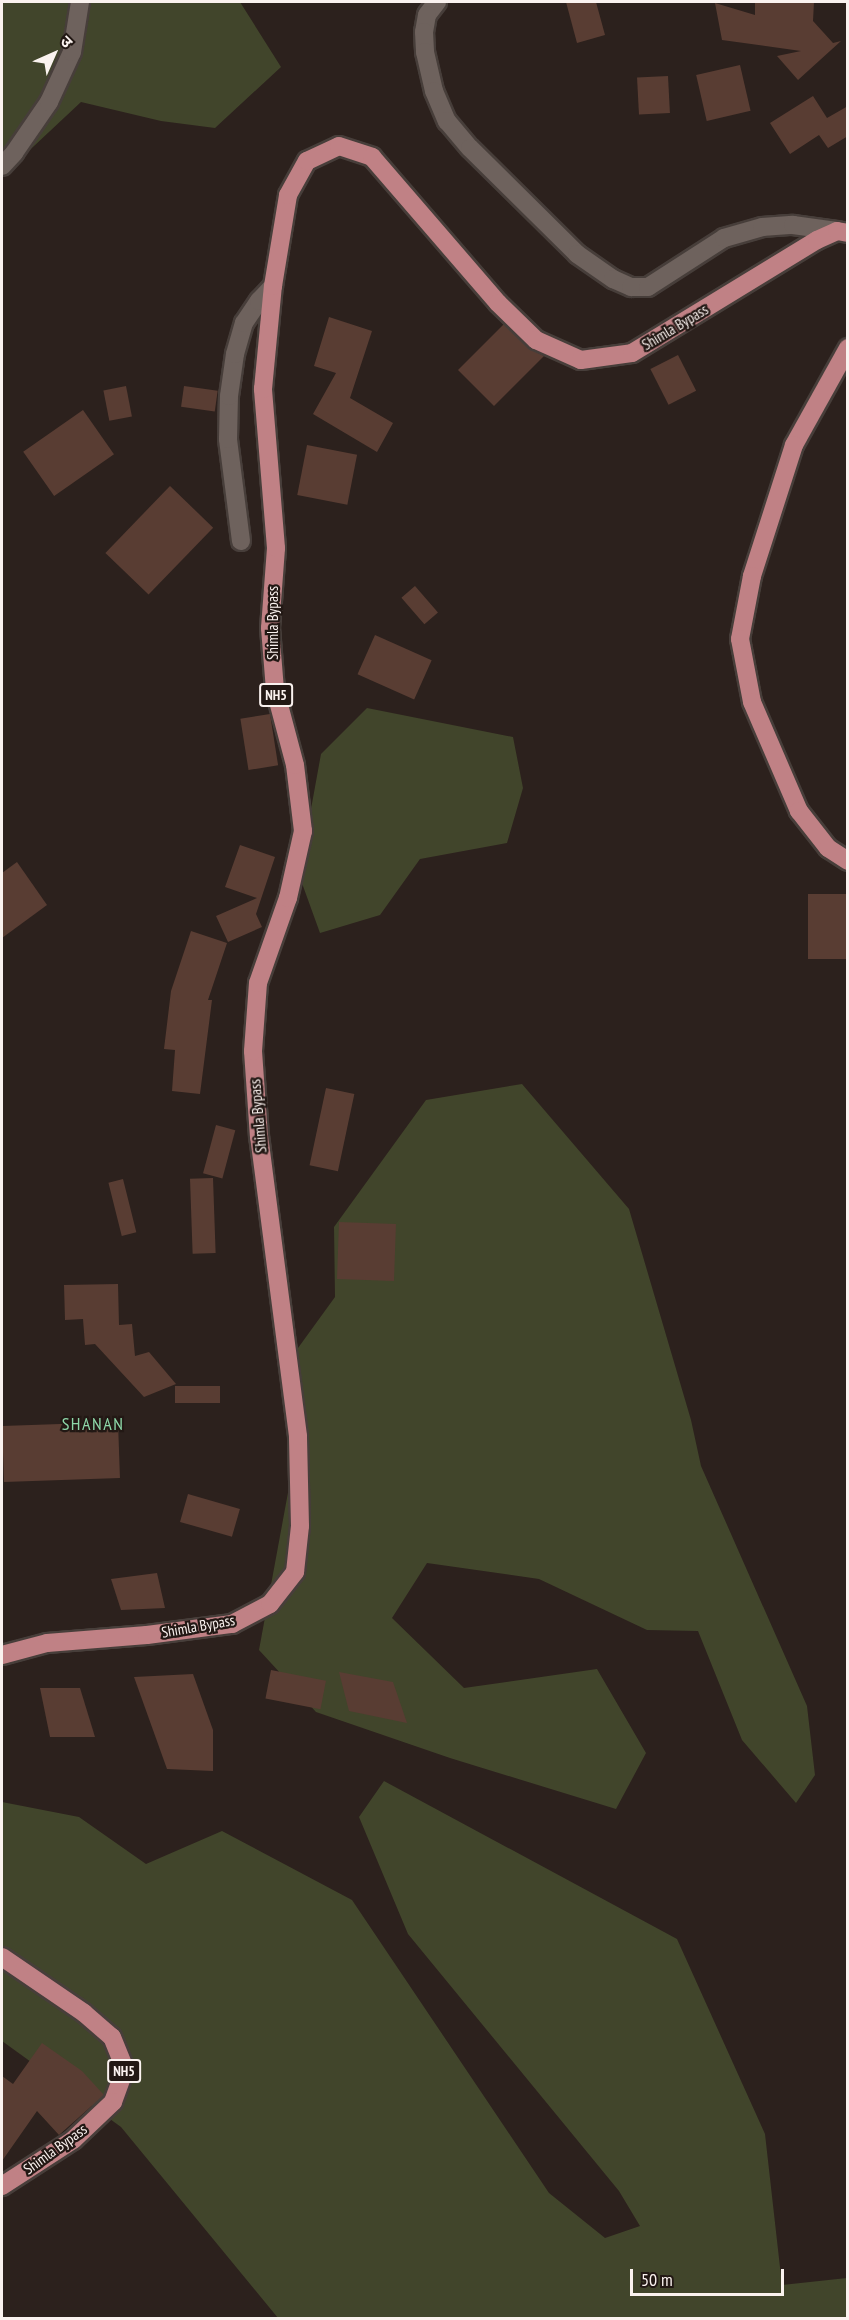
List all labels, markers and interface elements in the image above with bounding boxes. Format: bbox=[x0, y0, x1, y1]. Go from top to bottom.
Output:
north arrow bbox=[24, 24, 84, 84]
text: उ bbox=[56, 31, 77, 52]
street label: Shimla Bypass bbox=[639, 300, 711, 354]
street label: Shimla Bypass bbox=[264, 586, 282, 660]
road number: NH5 bbox=[258, 684, 294, 706]
street label: Shimla Bypass bbox=[246, 1078, 270, 1154]
district label: SHANAN bbox=[62, 1413, 124, 1435]
street label: Shimla Bypass bbox=[160, 1611, 236, 1641]
road number: NH5 bbox=[106, 2060, 142, 2082]
street label: Shimla Bypass bbox=[20, 2120, 90, 2178]
scale bar bbox=[633, 2257, 788, 2295]
text: 50 m bbox=[641, 2268, 673, 2291]

